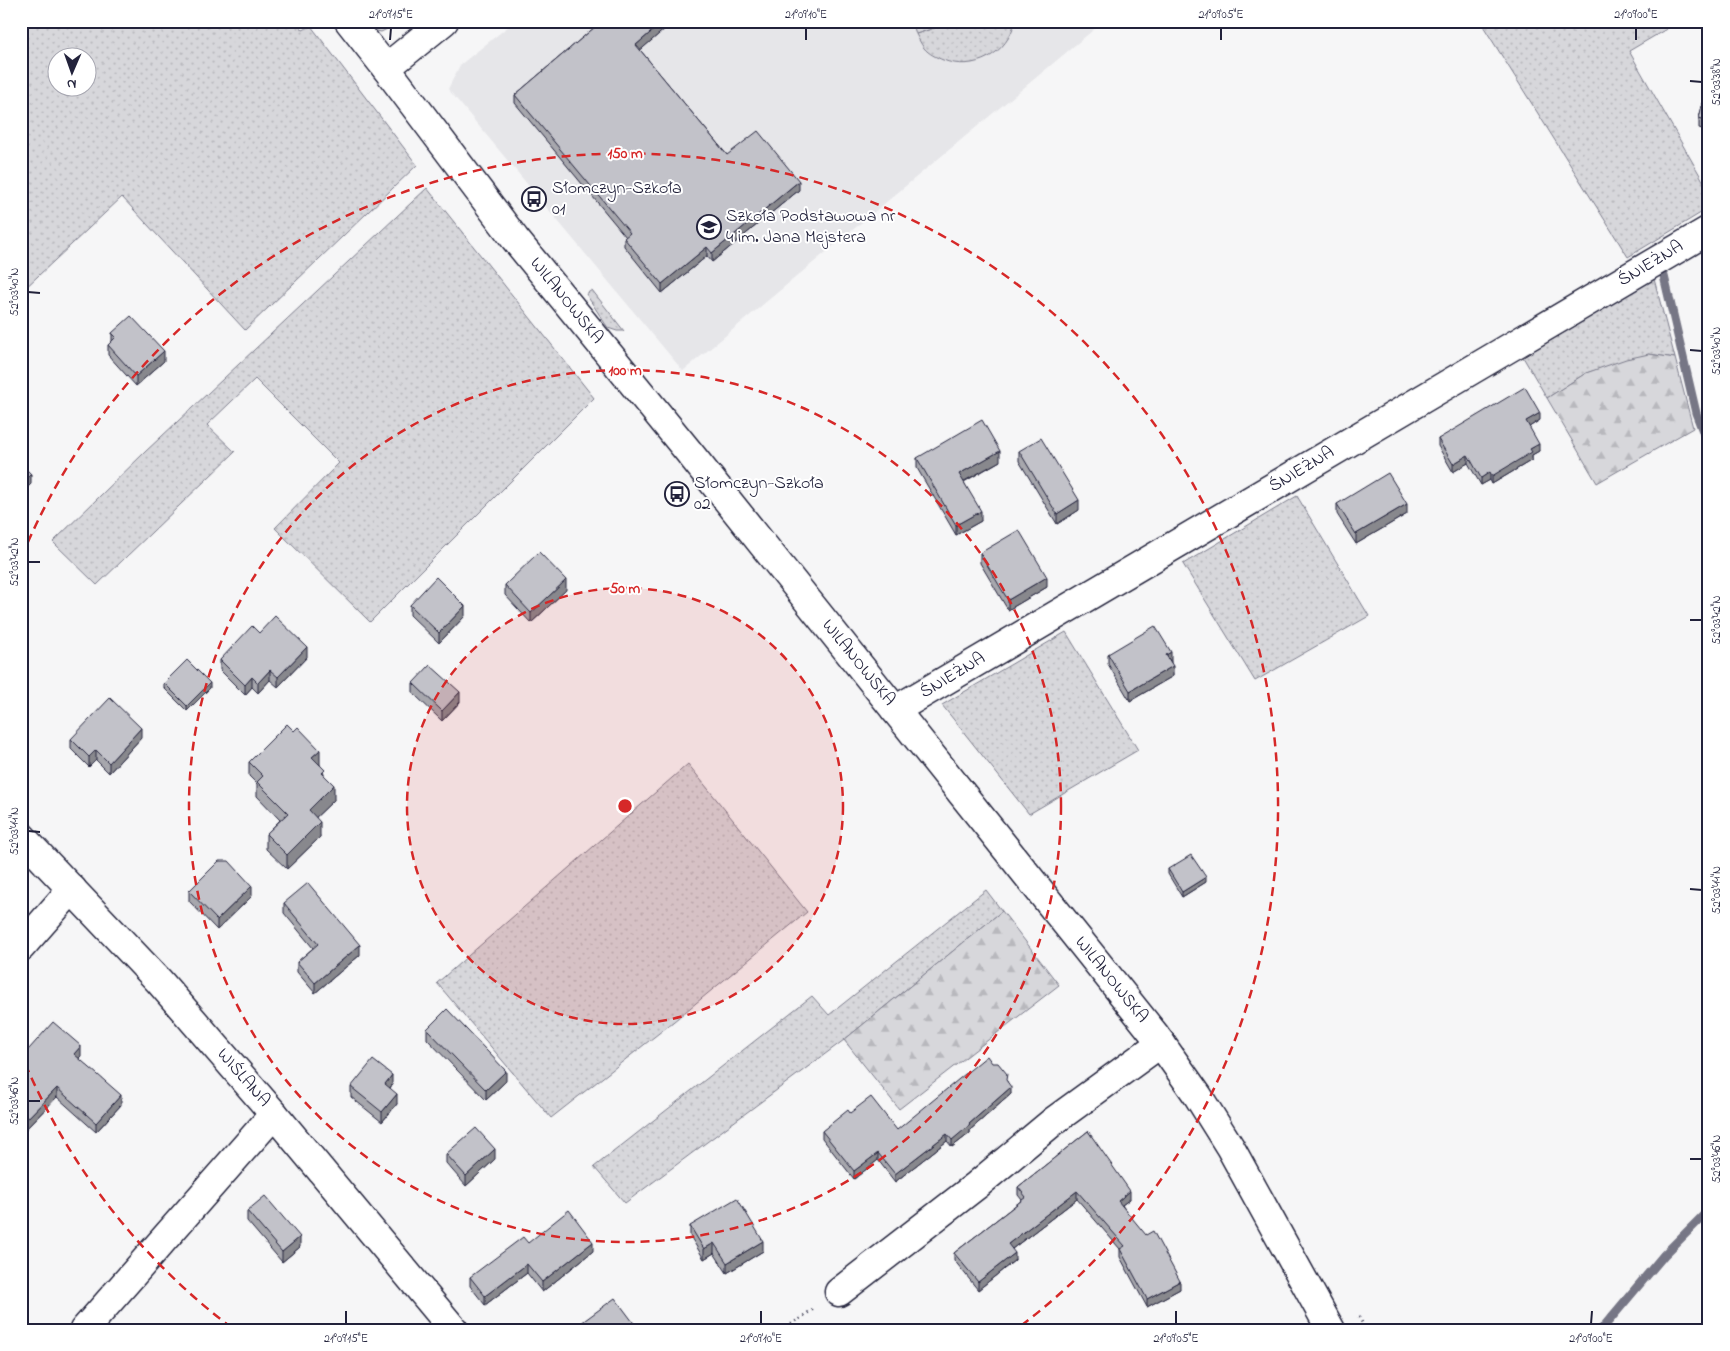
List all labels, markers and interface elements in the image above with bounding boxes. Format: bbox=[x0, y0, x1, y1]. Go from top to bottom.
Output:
text: 21°09'15"E bbox=[369, 6, 413, 24]
text: 21°09'10"E bbox=[785, 6, 827, 24]
text: 21°09'05"E bbox=[1198, 6, 1244, 24]
text: 21°09'00"E bbox=[1614, 6, 1658, 24]
north arrow bbox=[48, 48, 98, 98]
text: 52°03'38"N bbox=[1708, 58, 1726, 106]
text: N bbox=[67, 73, 77, 94]
text: 150 m bbox=[607, 143, 643, 165]
place label: Słomczyn-Szkoła 01 bbox=[552, 176, 682, 223]
bus stop icon: Słomczyn-Szkoła 01 bbox=[521, 186, 547, 212]
place label: Szkoła Podstawowa nr 4 im. Jana Mejstera bbox=[726, 204, 896, 251]
school or university icon: Szkoła Podstawowa nr 4 im. Jana Mejstera bbox=[696, 214, 722, 240]
street label: ŚNIEŻNA bbox=[1613, 234, 1689, 294]
street label: WILANOWSKA bbox=[523, 252, 609, 350]
text: 52°03'40"N bbox=[6, 268, 24, 316]
text: 52°03'40"N bbox=[1708, 327, 1726, 375]
text: 100 m bbox=[608, 360, 642, 382]
street label: ŚNIEŻNA bbox=[1264, 440, 1340, 500]
place label: Słomczyn-Szkoła 02 bbox=[694, 471, 824, 518]
bus stop icon: Słomczyn-Szkoła 02 bbox=[664, 481, 690, 507]
text: 52°03'42"N bbox=[6, 537, 24, 587]
text: 50 m bbox=[610, 578, 641, 600]
text: 52°03'42"N bbox=[1708, 595, 1726, 645]
street label: WILANOWSKA bbox=[815, 614, 901, 712]
street label: ŚNIEŻNA bbox=[915, 646, 991, 706]
centre of rings bbox=[616, 797, 634, 815]
text: 52°03'44"N bbox=[6, 807, 24, 855]
text: 52°03'44"N bbox=[1708, 866, 1726, 914]
street label: WILANOWSKA bbox=[1068, 931, 1154, 1029]
street label: WIŚLANA bbox=[210, 1043, 276, 1113]
text: 52°03'46"N bbox=[6, 1077, 24, 1125]
text: 52°03'46"N bbox=[1708, 1135, 1726, 1183]
text: 21°09'15"E bbox=[324, 1330, 368, 1348]
text: 21°09'10"E bbox=[740, 1330, 782, 1348]
text: 21°09'05"E bbox=[1153, 1330, 1199, 1348]
text: 21°09'00"E bbox=[1569, 1330, 1613, 1348]

